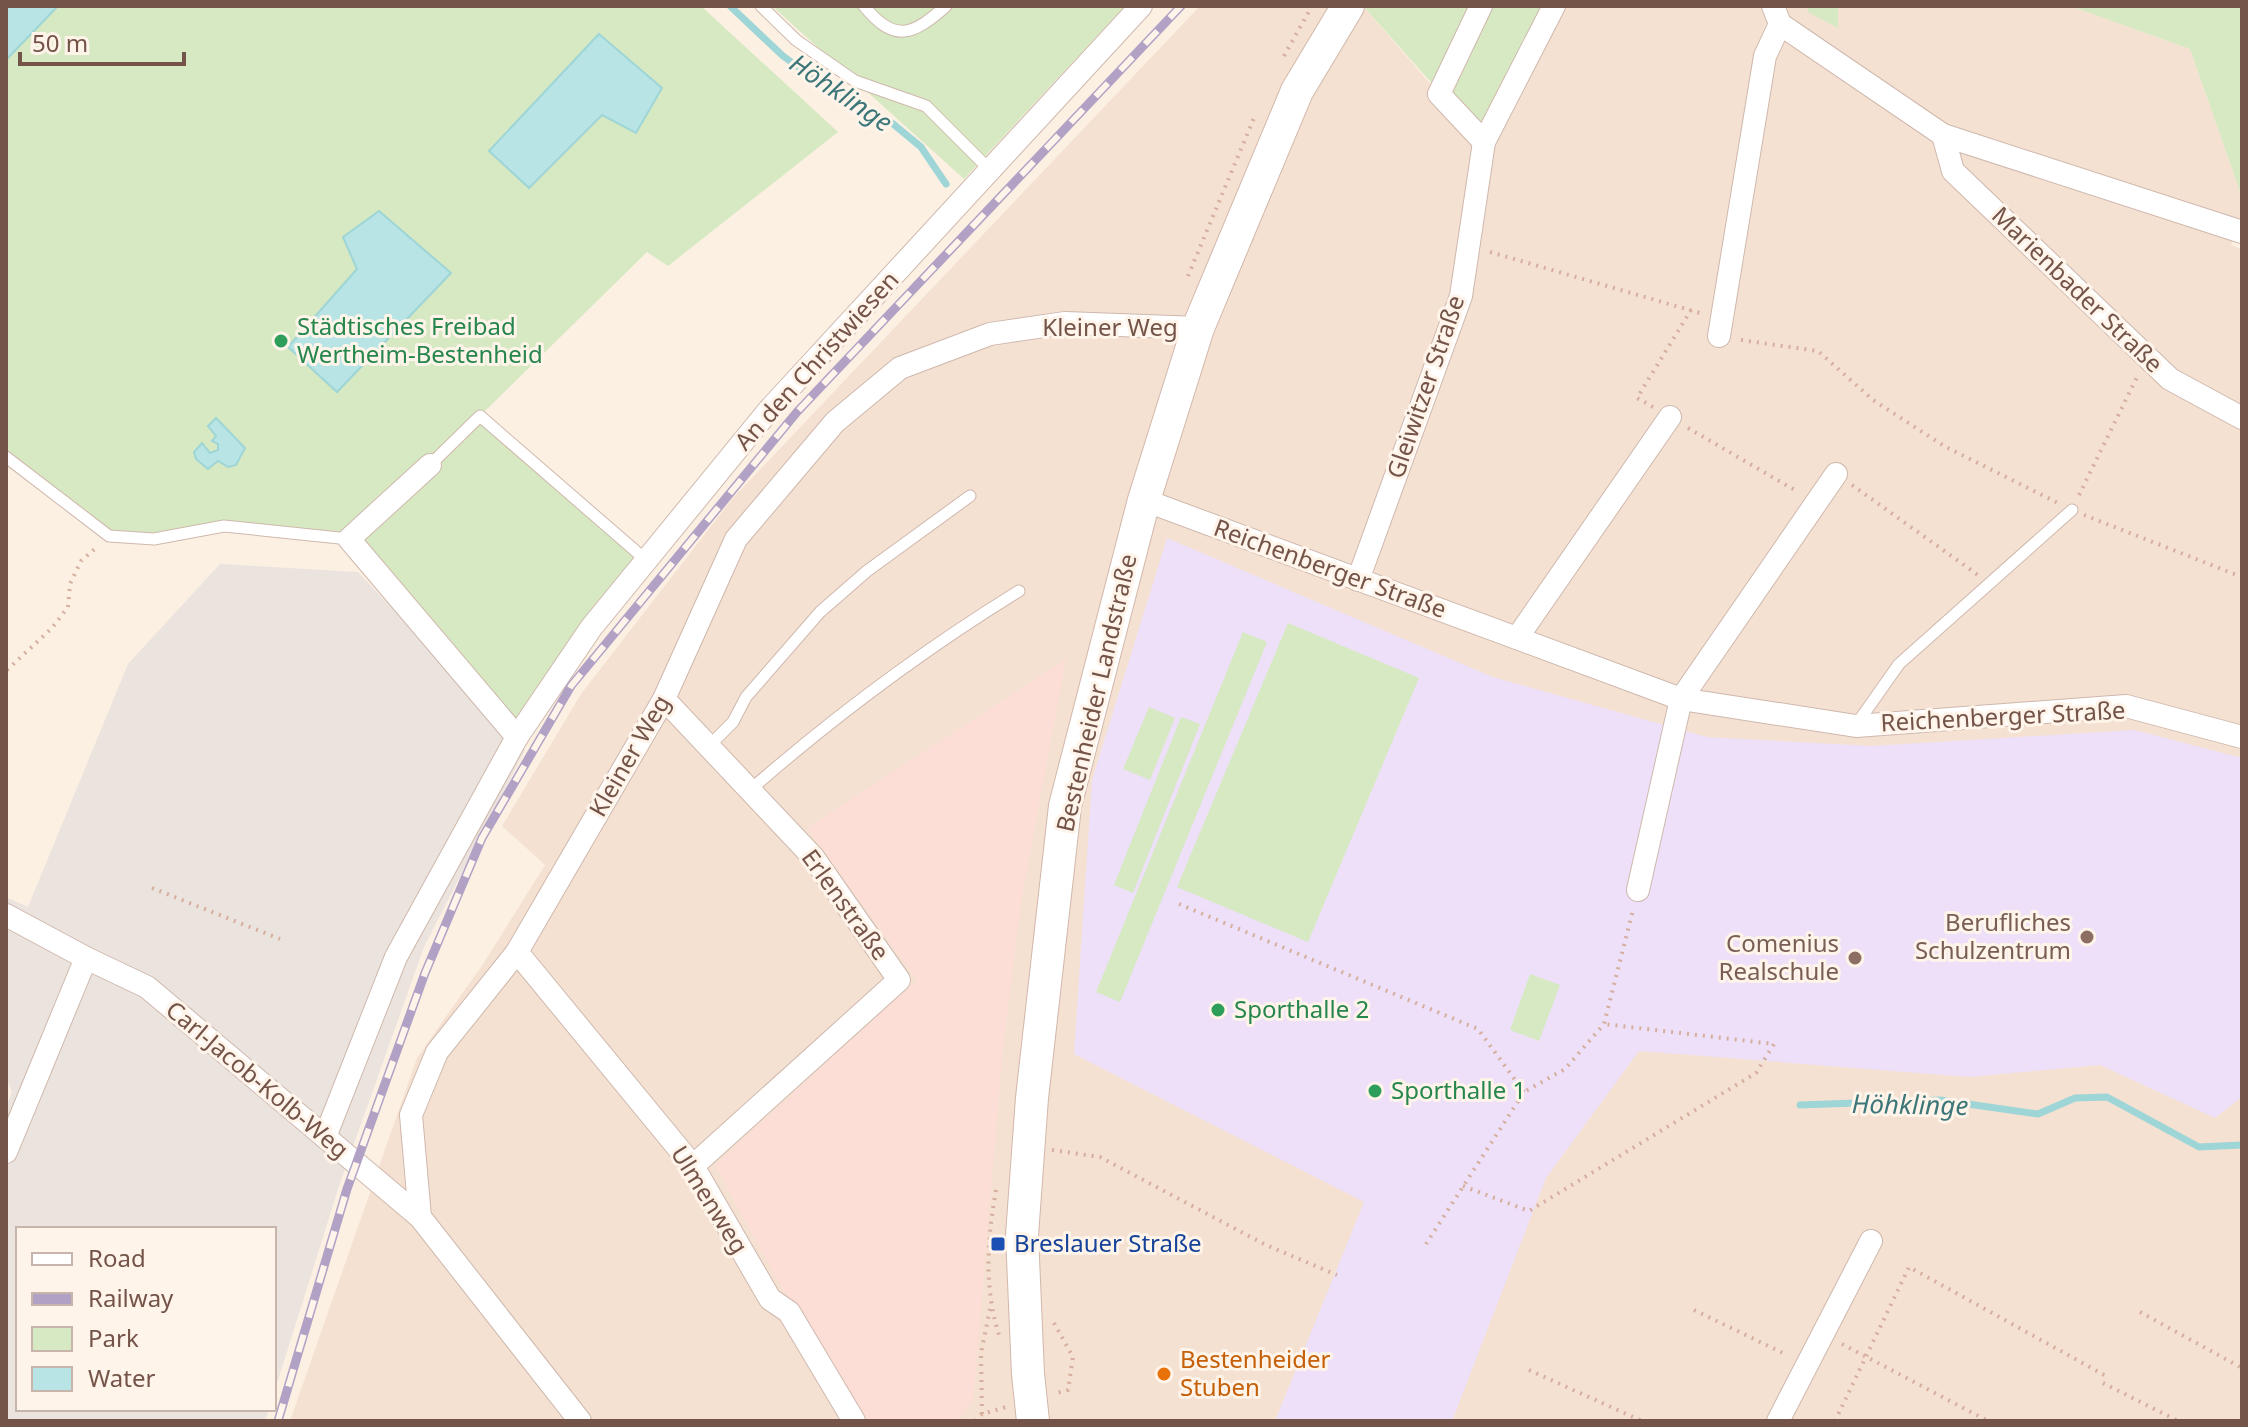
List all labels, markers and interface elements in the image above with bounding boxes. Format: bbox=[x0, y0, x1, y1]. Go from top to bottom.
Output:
scale bar bbox=[20, 16, 184, 66]
text: 50 m bbox=[32, 26, 88, 59]
water label: Höhklinge bbox=[783, 45, 900, 140]
street label: Marienbader Straße bbox=[1985, 199, 2171, 379]
street label: An den Christwiesen bbox=[727, 263, 905, 457]
street label: Gleiwitzer Straße bbox=[1378, 291, 1471, 482]
place label: Städtisches Freibad Wertheim-Bestenheid bbox=[297, 309, 543, 370]
street label: Kleiner Weg bbox=[1042, 310, 1178, 343]
marker: Städtisches Freibad Wertheim-Bestenheid bbox=[272, 332, 290, 350]
street label: Reichenberger Straße bbox=[1210, 510, 1451, 625]
street label: Bestenheider Landstraße bbox=[1048, 551, 1144, 835]
street label: Kleiner Weg bbox=[581, 688, 677, 822]
street label: Reichenberger Straße bbox=[1880, 693, 2126, 738]
street label: Erlenstraße bbox=[795, 842, 898, 966]
place label: Berufliches Schulzentrum bbox=[1915, 905, 2071, 966]
place label: Comenius Realschule bbox=[1718, 926, 1839, 987]
marker: Berufliches Schulzentrum bbox=[2078, 928, 2096, 946]
marker: Comenius Realschule bbox=[1846, 949, 1864, 967]
place label: Sporthalle 2 bbox=[1234, 992, 1369, 1025]
street label: Carl-Jacob-Kolb-Weg bbox=[160, 993, 356, 1165]
marker: Sporthalle 2 bbox=[1209, 1001, 1227, 1019]
place label: Sporthalle 1 bbox=[1391, 1073, 1526, 1106]
marker: Sporthalle 1 bbox=[1366, 1082, 1384, 1100]
water label: Höhklinge bbox=[1851, 1085, 1969, 1123]
street label: Ulmenweg bbox=[664, 1139, 757, 1260]
place label: Breslauer Straße bbox=[1014, 1226, 1202, 1259]
legend bbox=[16, 1227, 276, 1411]
marker: Breslauer Straße bbox=[989, 1235, 1007, 1253]
text: Road bbox=[88, 1241, 146, 1274]
text: Railway bbox=[88, 1281, 174, 1314]
text: Park bbox=[88, 1321, 139, 1354]
place label: Bestenheider Stuben bbox=[1180, 1342, 1331, 1403]
text: Water bbox=[88, 1361, 156, 1394]
marker: Bestenheider Stuben bbox=[1155, 1365, 1173, 1383]

